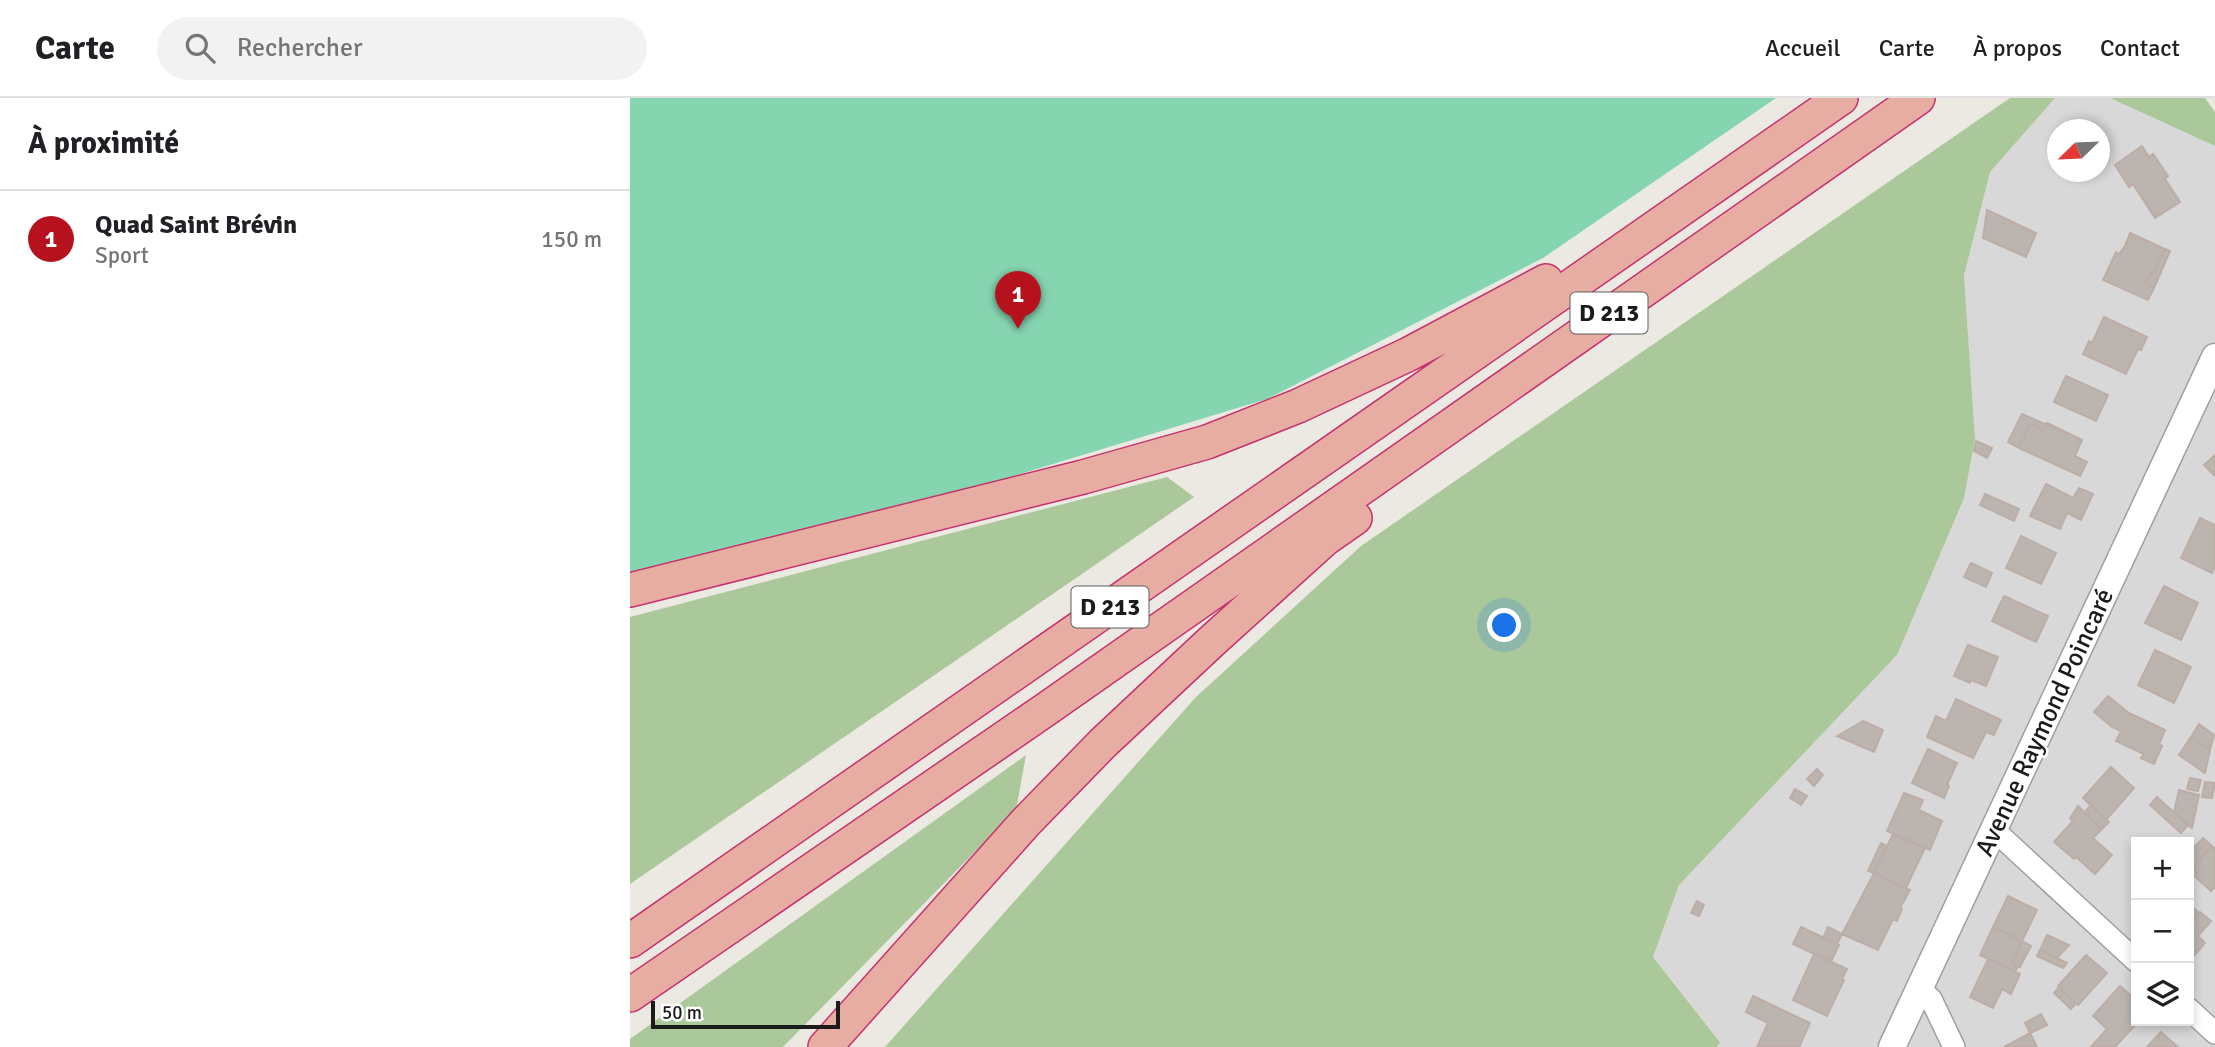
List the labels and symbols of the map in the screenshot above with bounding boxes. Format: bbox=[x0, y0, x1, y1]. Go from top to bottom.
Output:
north arrow bbox=[2047, 119, 2110, 182]
pin: 1 bbox=[995, 271, 1041, 329]
road number: D 213 bbox=[1570, 293, 1648, 334]
street label: Avenue Raymond Poincaré bbox=[1969, 583, 2121, 861]
road number: D 213 bbox=[1072, 586, 1148, 628]
your location bbox=[1487, 608, 1521, 642]
scale bar bbox=[651, 998, 840, 1030]

